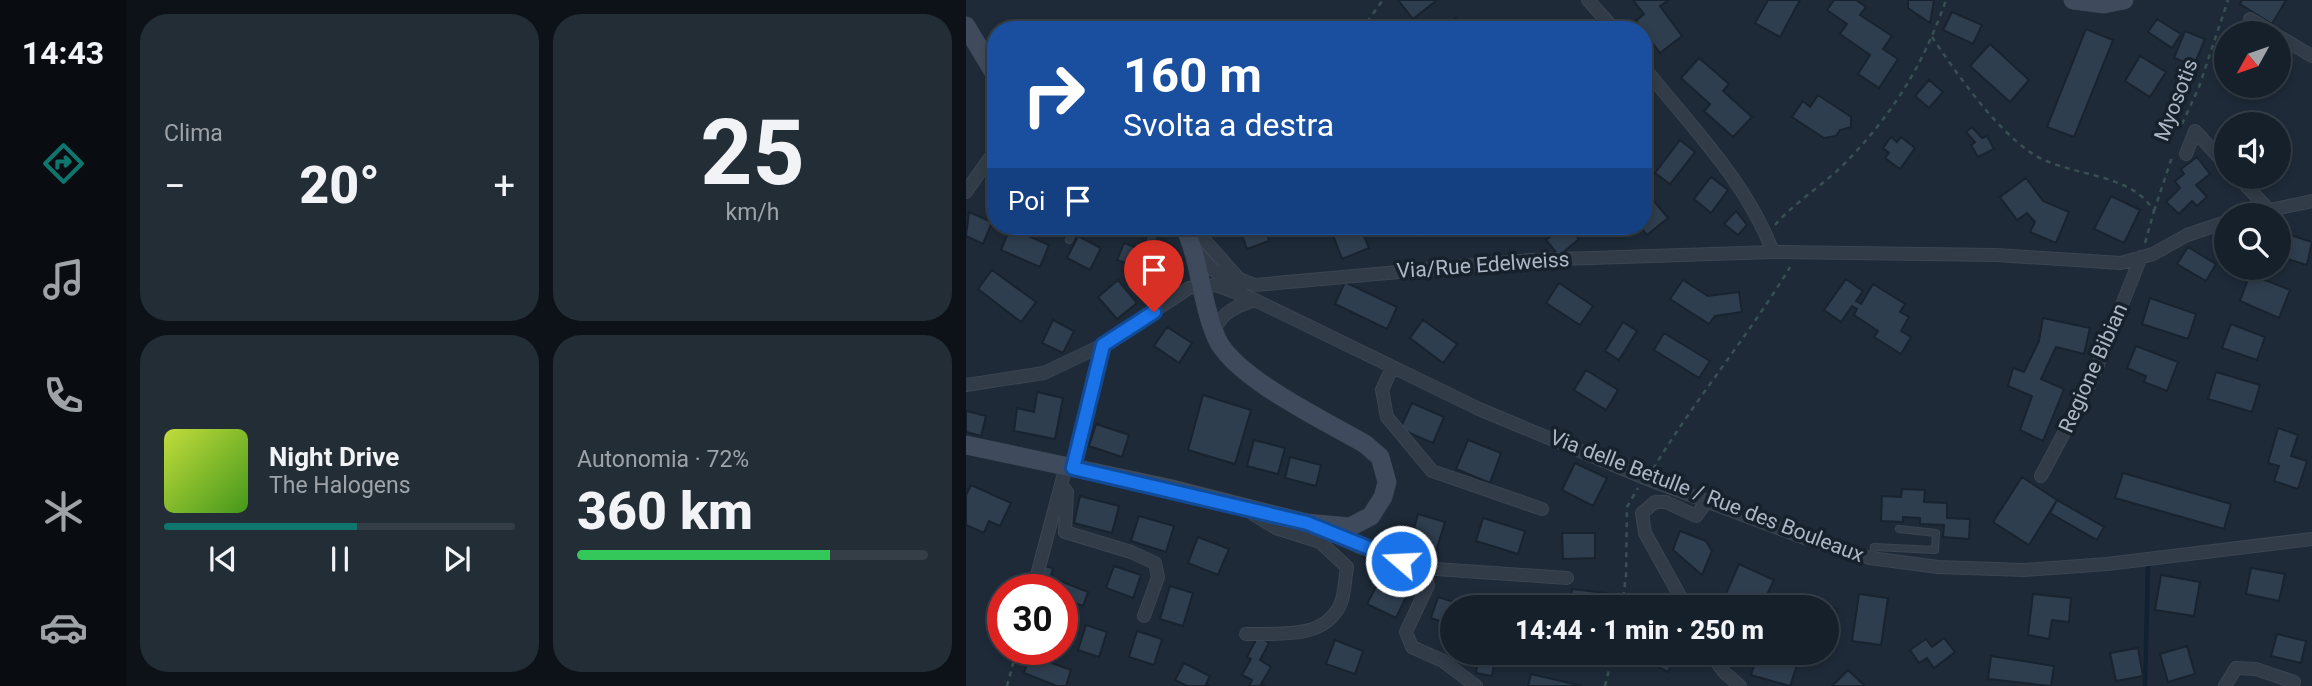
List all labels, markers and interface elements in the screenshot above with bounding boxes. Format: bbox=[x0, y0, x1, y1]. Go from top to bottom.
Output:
north arrow bbox=[2214, 21, 2291, 98]
map controls bbox=[2214, 21, 2291, 280]
text: 14:43 bbox=[22, 34, 104, 72]
text: 160 m bbox=[1123, 47, 1262, 104]
icon: right bbox=[1008, 49, 1099, 140]
street label: Myosotis bbox=[2149, 56, 2203, 144]
text: 25 bbox=[700, 100, 805, 206]
text: Svolta a destra bbox=[1123, 106, 1334, 144]
button: sound bbox=[2214, 112, 2291, 189]
text: Clima bbox=[164, 120, 223, 147]
icon: directions bbox=[39, 139, 88, 188]
text: 20° bbox=[299, 155, 380, 216]
text: − bbox=[164, 164, 186, 208]
text: + bbox=[493, 164, 515, 208]
icon: arrive bbox=[1059, 182, 1097, 220]
text: Poi bbox=[1008, 186, 1045, 216]
text: km/h bbox=[726, 199, 780, 226]
button: search bbox=[2214, 203, 2291, 280]
pin bbox=[1124, 240, 1184, 312]
street label: Via/Rue Edelweiss bbox=[1396, 247, 1570, 283]
icon: arrive bbox=[1135, 251, 1173, 289]
icon: music bbox=[39, 255, 88, 304]
street label: Regione Bibian bbox=[2054, 300, 2132, 436]
icon: phone bbox=[39, 371, 88, 420]
street label: Via delle Betulle / Rue des Bouleaux bbox=[1547, 425, 1867, 567]
text: Night Drive bbox=[269, 442, 399, 472]
text: Autonomia · 72% bbox=[577, 446, 749, 473]
text: The Halogens bbox=[269, 472, 411, 499]
text: 360 km bbox=[577, 481, 753, 542]
icon: climate bbox=[39, 487, 88, 536]
position arrow bbox=[1364, 524, 1438, 598]
icon: previous bbox=[204, 540, 242, 578]
icon: pause bbox=[321, 540, 359, 578]
icon: next bbox=[438, 540, 476, 578]
speed limit sign: 30 bbox=[987, 574, 1078, 665]
icon: car bbox=[39, 603, 88, 652]
text: 14:44 · 1 min · 250 m bbox=[1515, 615, 1764, 645]

